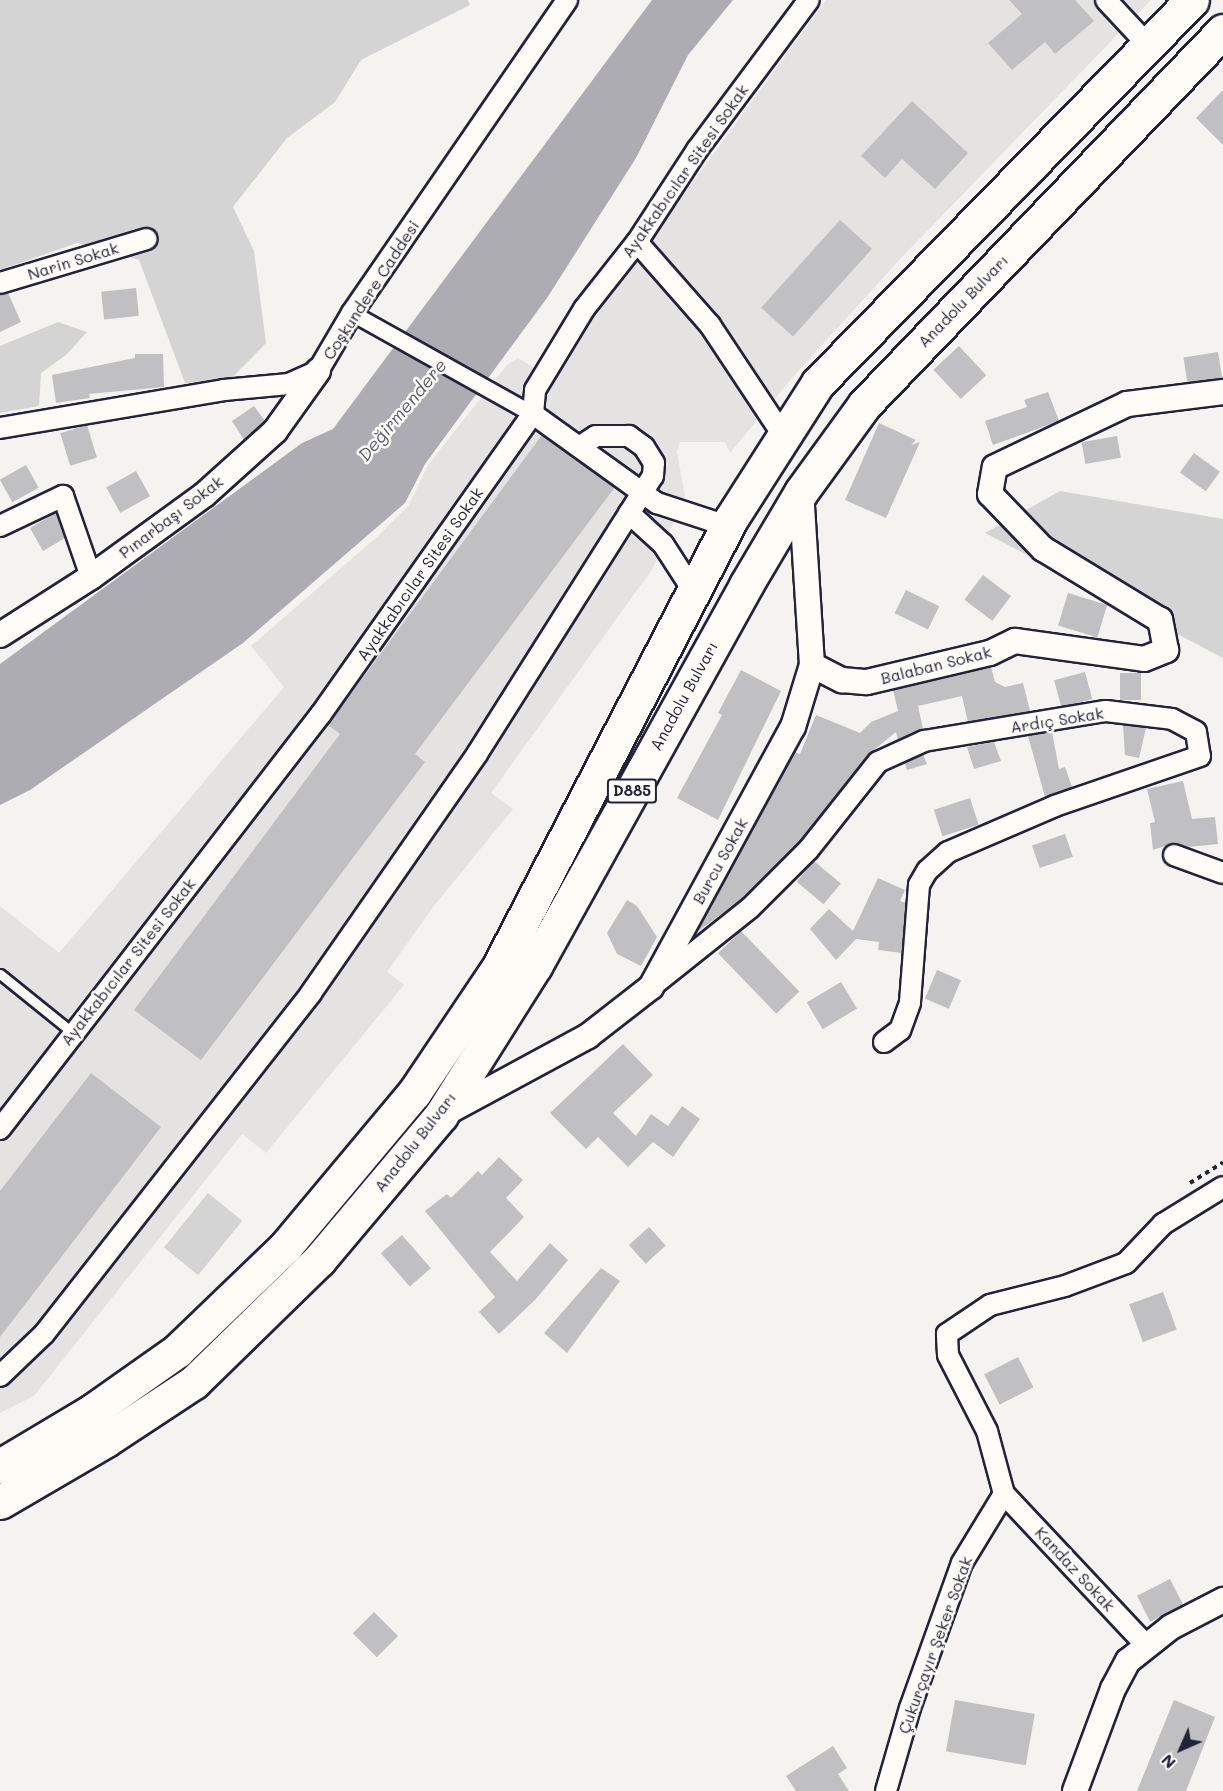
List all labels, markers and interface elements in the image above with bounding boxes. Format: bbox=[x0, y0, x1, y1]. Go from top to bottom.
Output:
street label: Ayakkabıcılar Sitesi Sokak bbox=[618, 81, 752, 261]
street label: Coşkundere Caddesi bbox=[319, 217, 423, 363]
street label: Narin Sokak bbox=[25, 238, 121, 284]
street label: Anadolu Bulvarı bbox=[914, 251, 1012, 351]
water label: Değirmendere bbox=[353, 355, 451, 465]
street label: Pınarbaşı Sokak bbox=[115, 472, 227, 562]
street label: Ayakkabıcılar Sitesi Sokak bbox=[353, 484, 487, 664]
street label: Anadolu Bulvarı bbox=[646, 638, 722, 754]
street label: Balaban Sokak bbox=[879, 642, 993, 688]
street label: Ardıç Sokak bbox=[1009, 703, 1105, 737]
road number: D885 bbox=[606, 779, 658, 803]
street label: Burcu Sokak bbox=[688, 815, 752, 907]
street label: Ayakkabıcılar Sitesi Sokak bbox=[57, 874, 199, 1050]
street label: Anadolu Bulvarı bbox=[370, 1088, 460, 1196]
street label: Kandaz Sokak bbox=[1031, 1523, 1119, 1615]
street label: Çukurçayır Şeker Sokak bbox=[894, 1554, 976, 1736]
north arrow bbox=[1151, 1719, 1211, 1779]
text: N bbox=[1156, 1750, 1180, 1774]

